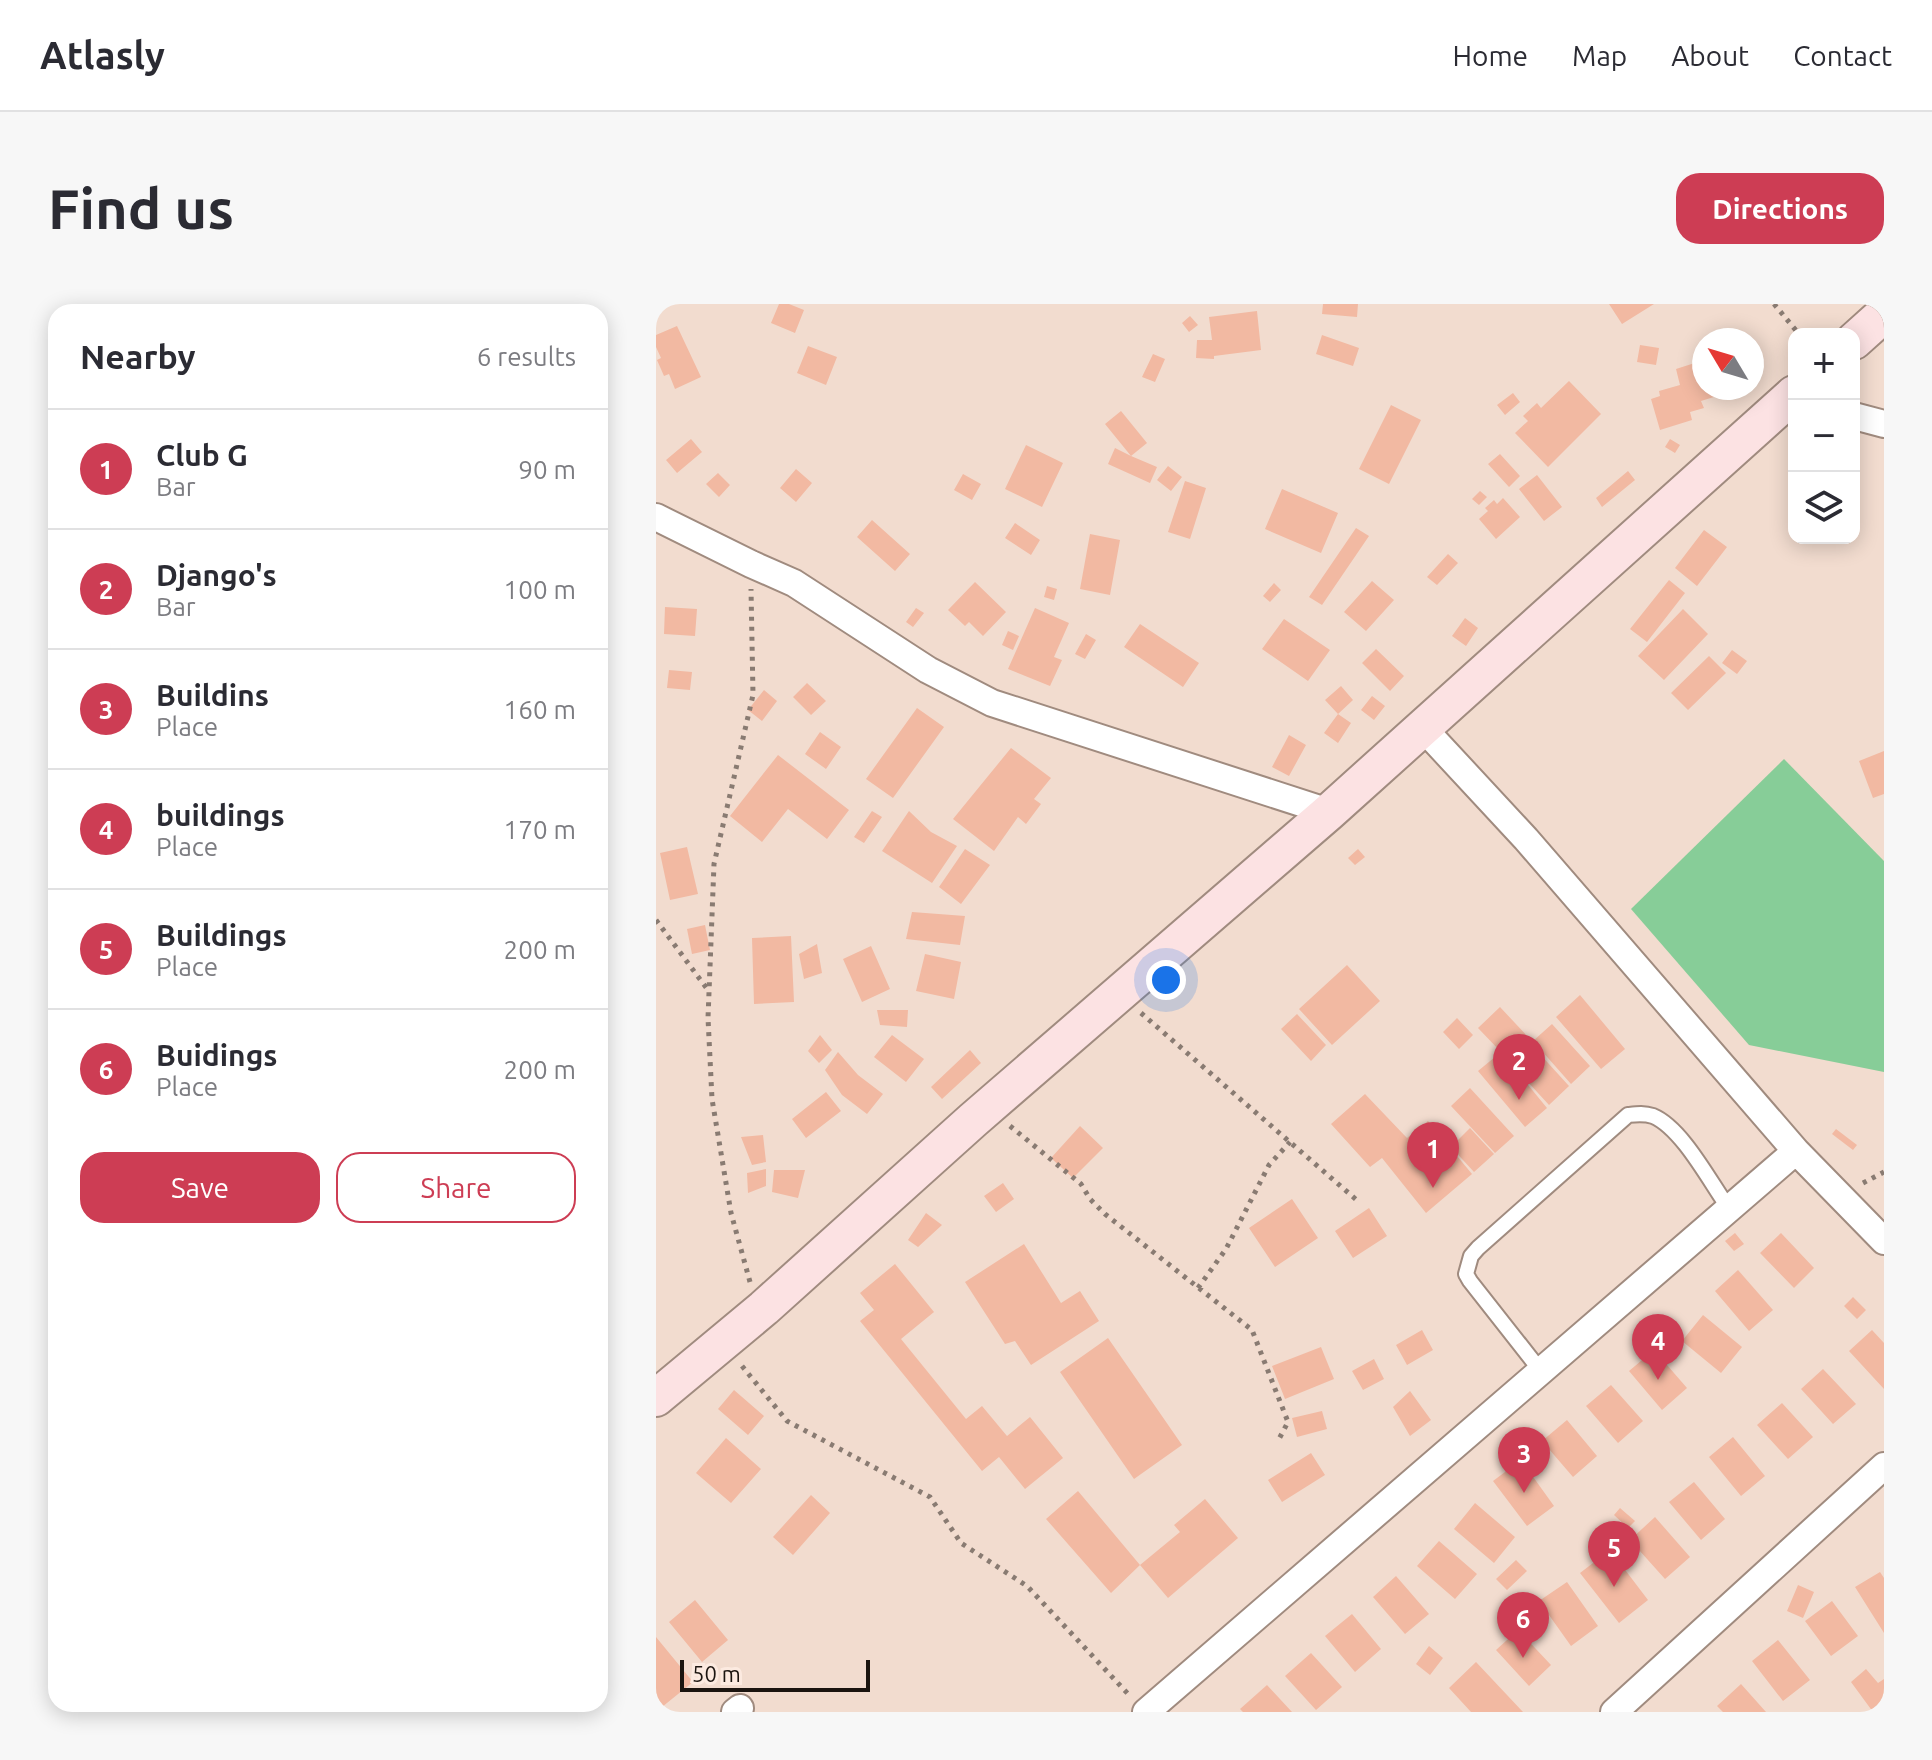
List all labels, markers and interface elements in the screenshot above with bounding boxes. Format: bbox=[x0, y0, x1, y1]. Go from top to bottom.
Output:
text: Atlasly bbox=[40, 34, 165, 76]
text: Home bbox=[1453, 40, 1528, 71]
text: Map bbox=[1572, 40, 1627, 71]
text: About bbox=[1671, 40, 1749, 71]
text: Contact bbox=[1793, 40, 1892, 71]
button: Directions bbox=[1676, 173, 1884, 244]
text: Find us bbox=[48, 177, 234, 240]
north arrow bbox=[1692, 328, 1764, 400]
map controls bbox=[1788, 328, 1860, 544]
button: + bbox=[1788, 328, 1860, 400]
text: Nearby bbox=[80, 337, 195, 375]
text: 6 results bbox=[477, 342, 576, 371]
button: − bbox=[1788, 400, 1860, 472]
text: Club G bbox=[156, 438, 248, 472]
text: 1 bbox=[99, 455, 113, 484]
text: 90 m bbox=[518, 455, 576, 484]
text: Bar bbox=[156, 472, 196, 501]
button: layers bbox=[1788, 472, 1860, 544]
text: Django's bbox=[156, 558, 277, 592]
text: 2 bbox=[99, 575, 113, 604]
text: 100 m bbox=[504, 575, 576, 604]
text: Bar bbox=[156, 592, 196, 621]
text: Buildins bbox=[156, 678, 269, 712]
text: 3 bbox=[99, 695, 113, 724]
text: 160 m bbox=[504, 695, 576, 724]
text: Place bbox=[156, 712, 218, 741]
text: buildings bbox=[156, 798, 285, 832]
text: 4 bbox=[99, 815, 113, 844]
text: 170 m bbox=[504, 815, 576, 844]
text: Place bbox=[156, 832, 218, 861]
text: Buildings bbox=[156, 918, 287, 952]
text: 5 bbox=[99, 935, 113, 964]
text: 200 m bbox=[504, 935, 576, 964]
text: Place bbox=[156, 952, 218, 981]
your location bbox=[1146, 960, 1186, 1000]
pin: 2 bbox=[1493, 1034, 1545, 1100]
text: Buidings bbox=[156, 1038, 277, 1072]
text: 6 bbox=[99, 1055, 113, 1084]
text: 200 m bbox=[504, 1055, 576, 1084]
text: Place bbox=[156, 1072, 218, 1101]
pin: 1 bbox=[1407, 1122, 1459, 1188]
button: Save bbox=[80, 1152, 320, 1223]
button: Share bbox=[336, 1152, 576, 1223]
pin: 4 bbox=[1632, 1314, 1684, 1380]
pin: 3 bbox=[1498, 1427, 1550, 1493]
pin: 5 bbox=[1588, 1521, 1640, 1587]
pin: 6 bbox=[1497, 1592, 1549, 1658]
scale bar bbox=[680, 1656, 870, 1692]
text: 50 m bbox=[692, 1661, 741, 1686]

